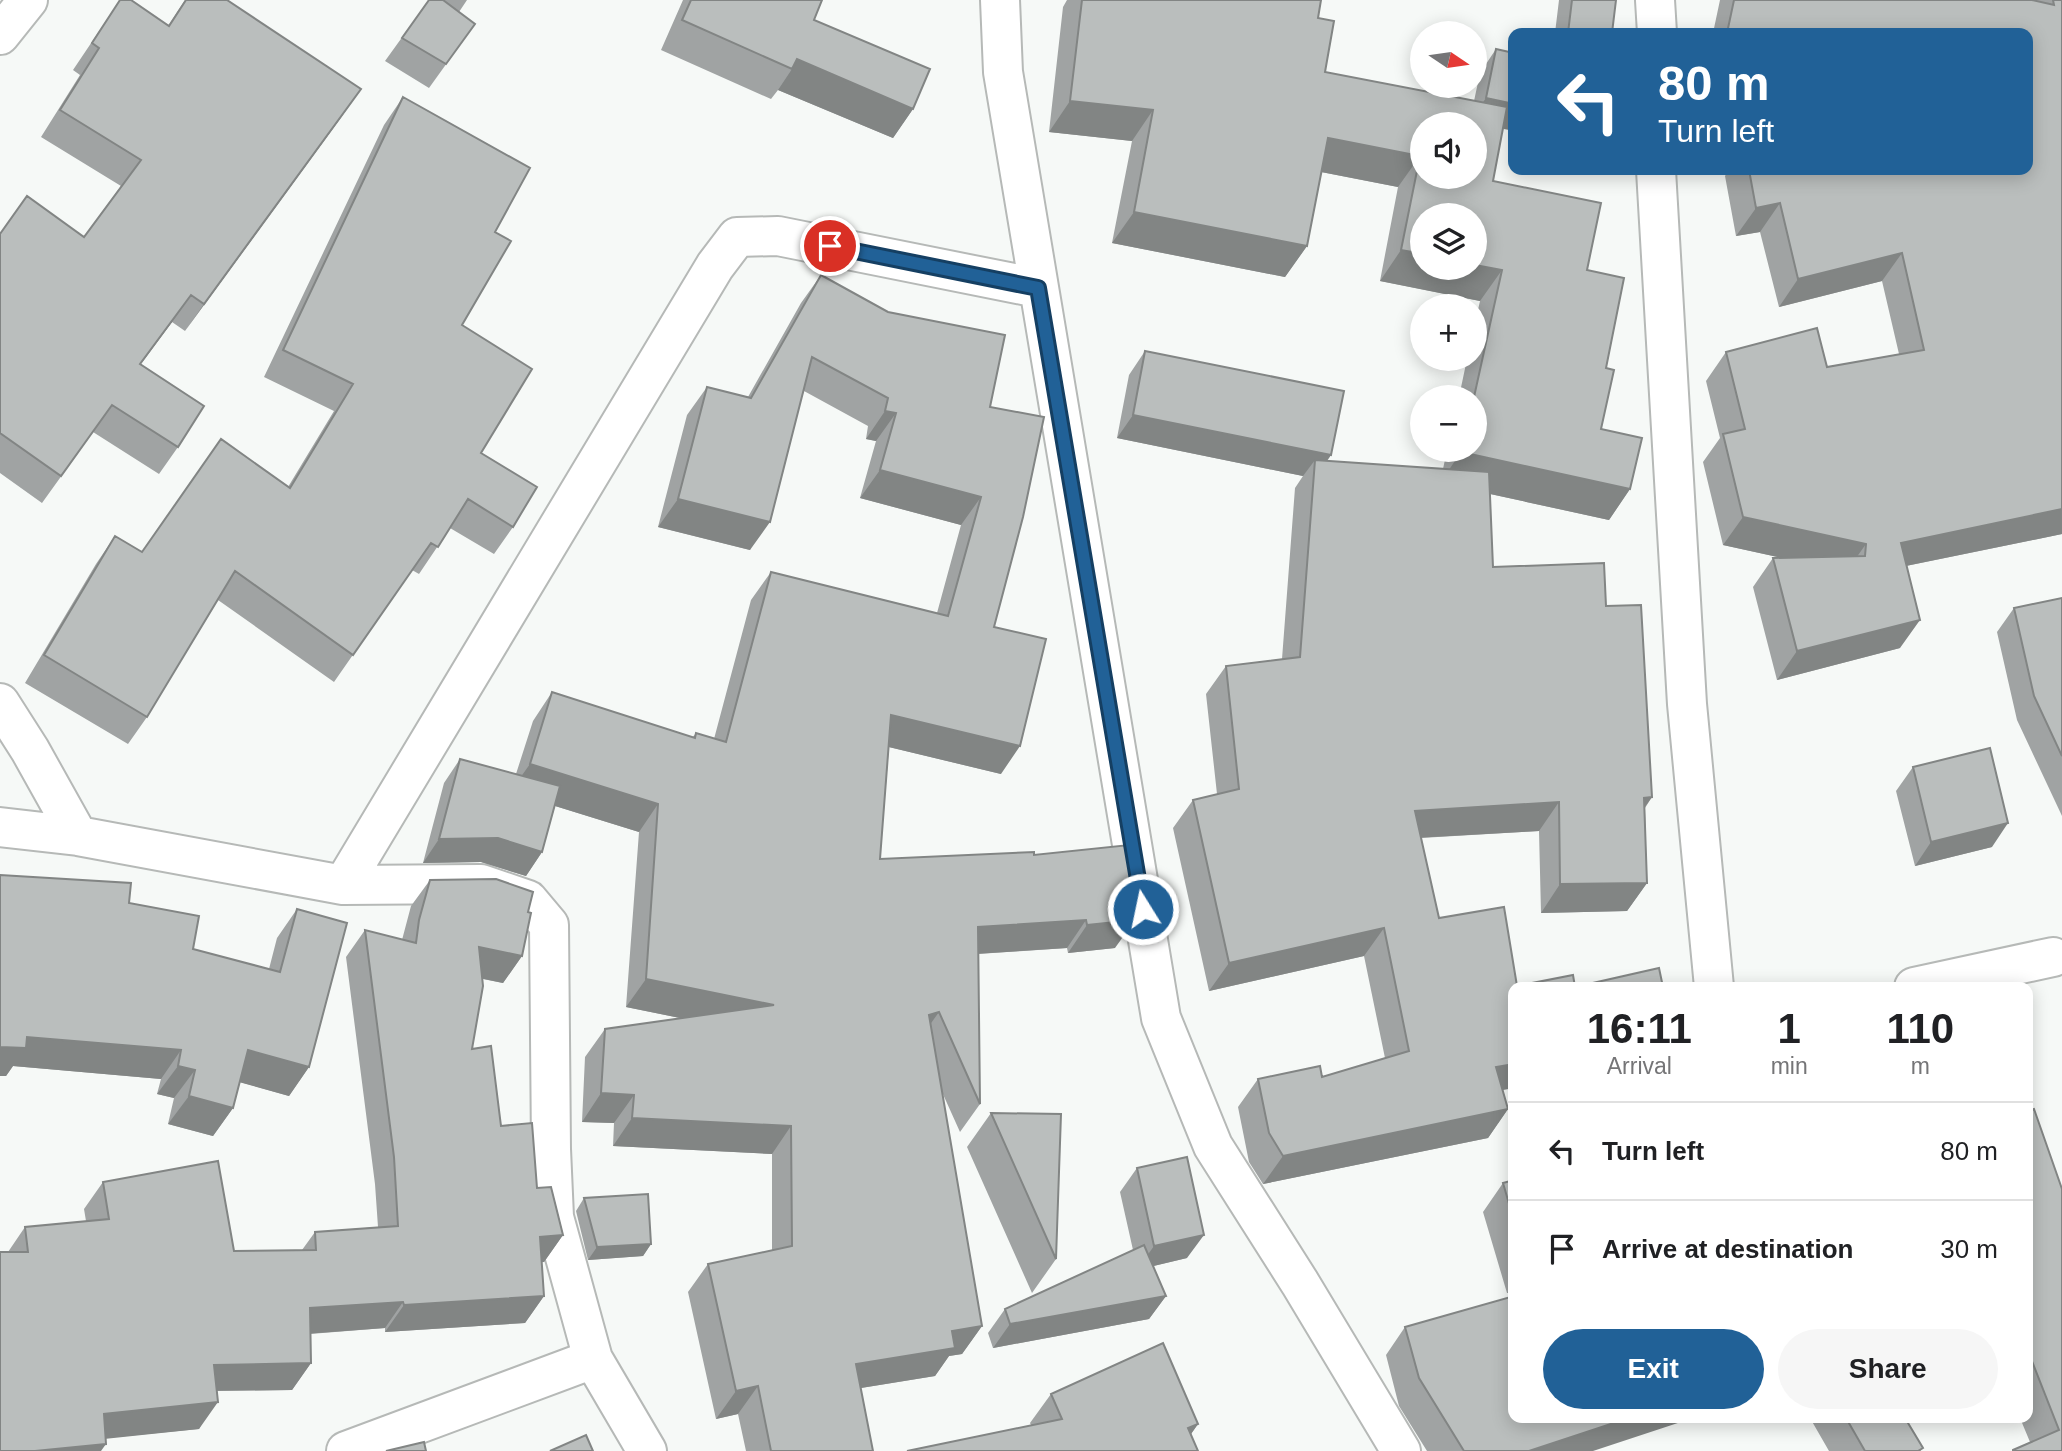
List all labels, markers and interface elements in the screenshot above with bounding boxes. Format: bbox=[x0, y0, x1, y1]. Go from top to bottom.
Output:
north arrow bbox=[1410, 21, 1488, 98]
map controls bbox=[1410, 21, 1487, 462]
icon: left bbox=[1543, 56, 1634, 147]
text: 80 m bbox=[1658, 56, 1770, 110]
button: sound bbox=[1410, 112, 1487, 189]
text: Turn left bbox=[1658, 113, 1774, 149]
button: layers bbox=[1410, 203, 1487, 280]
pin bbox=[800, 216, 860, 276]
icon: arrive bbox=[811, 227, 849, 265]
button: + bbox=[1410, 294, 1487, 371]
button: − bbox=[1410, 385, 1487, 462]
position arrow bbox=[1106, 872, 1180, 946]
text: 16:11 bbox=[1587, 1005, 1692, 1052]
text: 1 bbox=[1777, 1005, 1801, 1052]
text: 110 bbox=[1886, 1005, 1954, 1052]
text: Arrival bbox=[1607, 1053, 1672, 1079]
text: min bbox=[1771, 1053, 1808, 1079]
text: m bbox=[1911, 1053, 1930, 1079]
icon: left bbox=[1543, 1132, 1581, 1170]
text: Turn left bbox=[1602, 1136, 1704, 1166]
text: 80 m bbox=[1940, 1136, 1998, 1166]
icon: arrive bbox=[1543, 1230, 1581, 1268]
text: Arrive at destination bbox=[1602, 1234, 1853, 1264]
text: 30 m bbox=[1940, 1234, 1998, 1264]
button: Exit bbox=[1543, 1329, 1764, 1409]
button: Share bbox=[1778, 1329, 1998, 1409]

